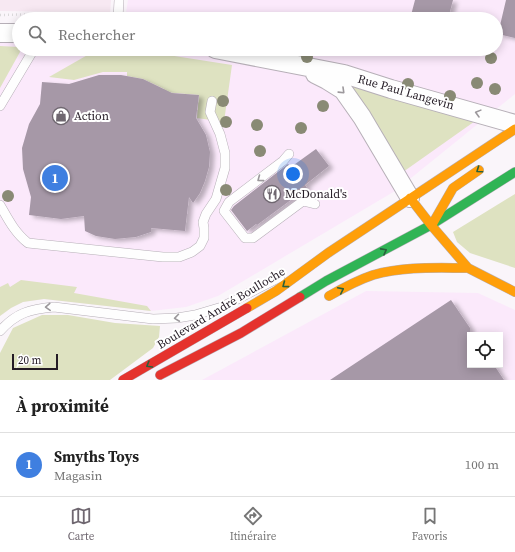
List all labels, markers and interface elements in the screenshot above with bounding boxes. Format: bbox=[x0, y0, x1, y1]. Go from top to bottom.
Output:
search box bbox=[12, 12, 503, 56]
icon: search bbox=[26, 23, 48, 45]
text: Rechercher bbox=[58, 24, 135, 45]
street label: Rue Paul Langevin bbox=[356, 71, 456, 113]
one-way arrow bbox=[337, 86, 345, 94]
shop icon: Action bbox=[51, 106, 71, 126]
place label: Action bbox=[74, 108, 109, 124]
one-way arrow bbox=[474, 109, 481, 118]
pin: 1 bbox=[42, 163, 68, 193]
your location bbox=[283, 164, 303, 184]
one-way arrow bbox=[476, 165, 483, 172]
one-way arrow bbox=[257, 174, 264, 181]
restaurant icon: McDonald's bbox=[262, 184, 282, 204]
place label: McDonald's bbox=[285, 186, 347, 202]
one-way arrow bbox=[380, 248, 387, 255]
street label: Boulevard André Boulloche bbox=[154, 263, 288, 353]
one-way arrow bbox=[282, 280, 289, 288]
one-way arrow bbox=[336, 287, 344, 295]
one-way arrow bbox=[45, 303, 51, 312]
one-way arrow bbox=[174, 313, 180, 322]
map controls bbox=[467, 332, 503, 368]
button: locate bbox=[467, 332, 503, 368]
scale bar bbox=[12, 352, 58, 371]
text: 20 m bbox=[18, 353, 41, 368]
one-way arrow bbox=[146, 360, 153, 367]
text: À proximité bbox=[16, 394, 109, 418]
text: Smyths Toys bbox=[54, 446, 139, 467]
text: 1 bbox=[25, 456, 33, 473]
text: 100 m bbox=[465, 456, 499, 473]
text: Magasin bbox=[54, 467, 102, 484]
tab: Carte bbox=[68, 505, 94, 544]
tab: Itinéraire bbox=[230, 505, 276, 544]
tab: Favoris bbox=[412, 505, 447, 544]

